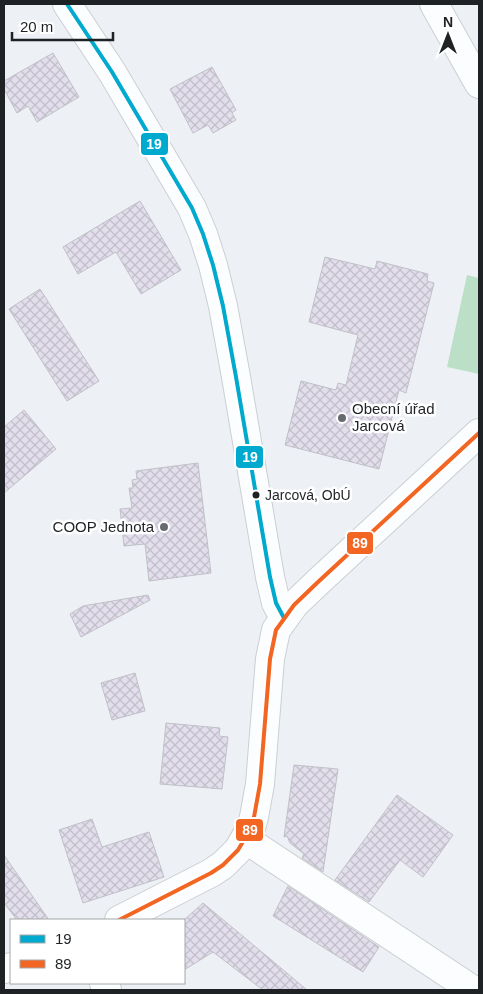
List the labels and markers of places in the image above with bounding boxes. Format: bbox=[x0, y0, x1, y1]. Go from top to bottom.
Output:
place label: Obecní úřad Jarcová bbox=[352, 400, 435, 434]
marker: Obecní úřad Jarcová bbox=[336, 412, 348, 424]
place label: Jarcová, ObÚ bbox=[265, 487, 351, 503]
marker: Jarcová, ObÚ bbox=[251, 490, 261, 500]
place label: COOP Jednota bbox=[53, 518, 155, 535]
marker: COOP Jednota bbox=[158, 521, 170, 533]

